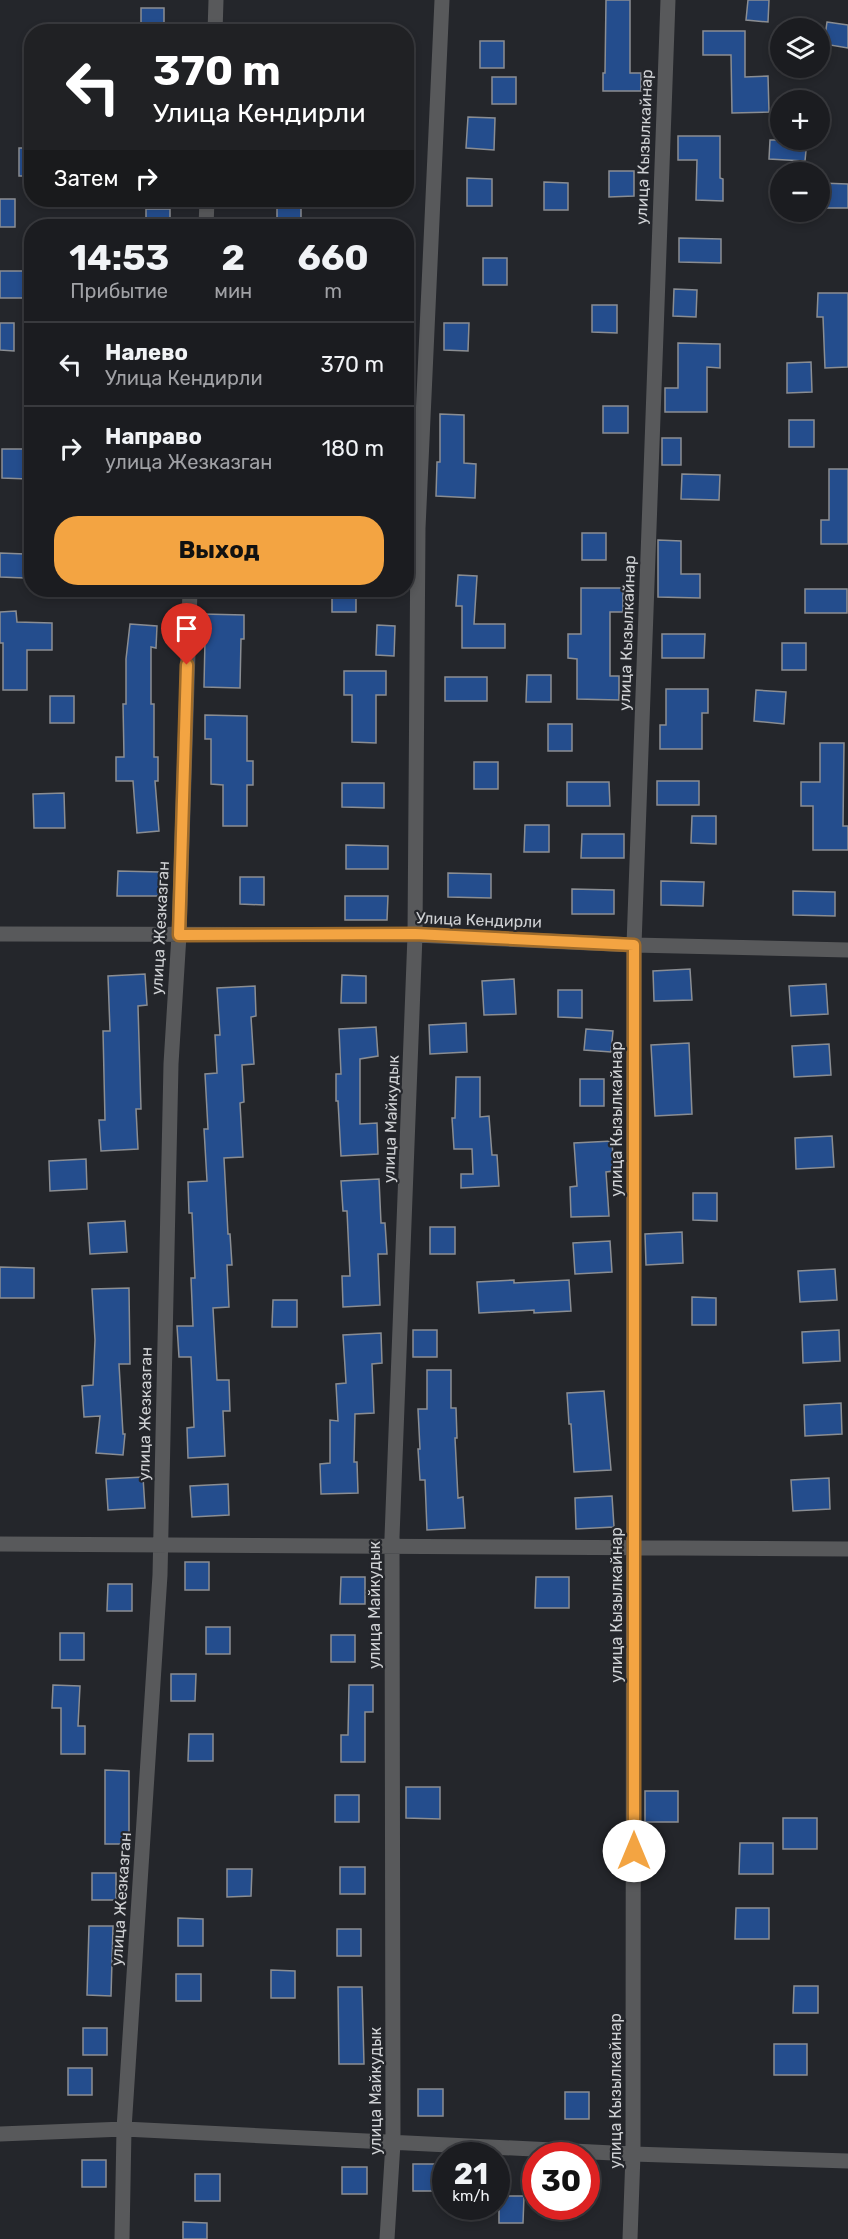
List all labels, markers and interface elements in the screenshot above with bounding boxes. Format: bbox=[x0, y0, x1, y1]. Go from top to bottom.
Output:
map controls bbox=[770, 18, 830, 222]
button: layers bbox=[770, 18, 830, 78]
text: 370 m bbox=[153, 46, 281, 96]
icon: left bbox=[54, 48, 132, 126]
street label: улица Кызылкайнар bbox=[632, 69, 656, 225]
button: + bbox=[770, 90, 830, 150]
text: Улица Кендирли bbox=[153, 97, 366, 129]
icon: right bbox=[130, 162, 163, 195]
button: − bbox=[770, 162, 830, 222]
text: Затем bbox=[54, 165, 118, 192]
text: 14:53 bbox=[69, 236, 169, 279]
text: 2 bbox=[222, 236, 245, 279]
text: 660 bbox=[297, 236, 369, 279]
text: Прибытие bbox=[70, 279, 168, 303]
text: мин bbox=[214, 279, 252, 303]
text: m bbox=[324, 279, 342, 303]
text: Налево bbox=[105, 339, 188, 366]
icon: left bbox=[54, 348, 87, 381]
text: 370 m bbox=[321, 351, 384, 378]
text: Улица Кендирли bbox=[105, 366, 263, 390]
text: Направо bbox=[105, 423, 202, 450]
icon: right bbox=[54, 432, 87, 465]
text: 180 m bbox=[322, 435, 384, 462]
text: улица Жезказган bbox=[105, 450, 273, 474]
button: Выход bbox=[54, 516, 384, 585]
street label: улица Кызылкайнар bbox=[615, 555, 639, 711]
pin bbox=[161, 603, 212, 665]
icon: arrive bbox=[170, 612, 203, 645]
street label: улица Жезказган bbox=[147, 861, 173, 995]
street label: Улица Кендирли bbox=[416, 908, 542, 932]
street label: улица Кызылкайнар bbox=[607, 1041, 626, 1197]
street label: улица Майкудык bbox=[379, 1054, 403, 1183]
street label: улица Жезказган bbox=[134, 1347, 156, 1481]
street label: улица Кызылкайнар bbox=[607, 1527, 626, 1683]
street label: улица Майкудык bbox=[365, 1541, 384, 1669]
position arrow bbox=[602, 1819, 666, 1883]
street label: улица Жезказган bbox=[107, 1831, 135, 1967]
street label: улица Кызылкайнар bbox=[606, 2013, 625, 2169]
street label: улица Майкудык bbox=[366, 2027, 385, 2155]
speed limit sign: 30 bbox=[522, 2142, 600, 2220]
text: 21 bbox=[454, 2156, 488, 2192]
text: km/h bbox=[452, 2187, 490, 2205]

